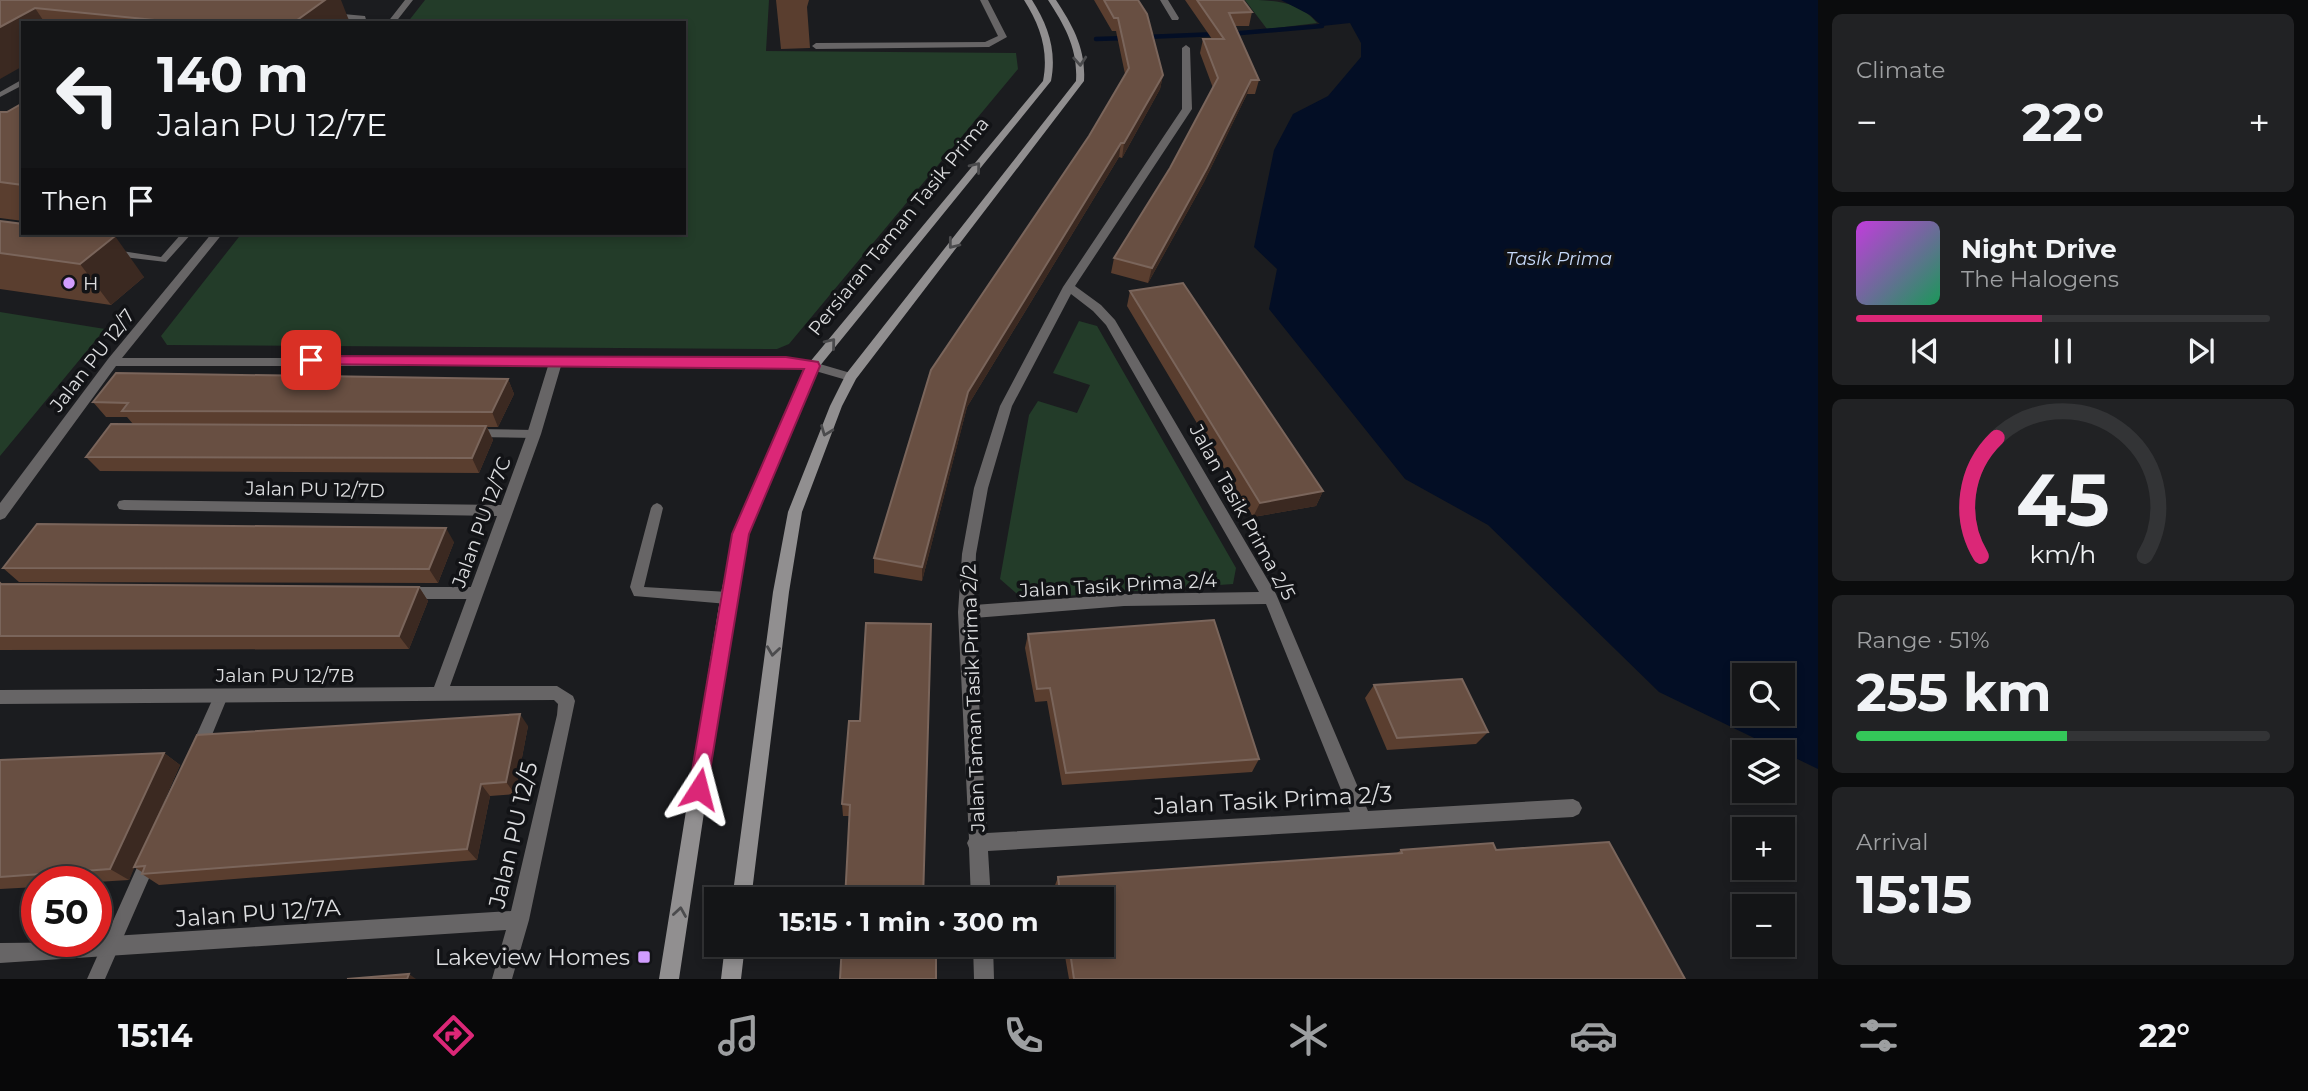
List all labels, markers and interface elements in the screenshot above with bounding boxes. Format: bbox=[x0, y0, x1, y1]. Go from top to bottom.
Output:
text: 140 m bbox=[157, 45, 309, 104]
icon: left bbox=[42, 49, 133, 140]
one-way arrow bbox=[1072, 56, 1087, 67]
text: Climate bbox=[1856, 56, 1945, 84]
text: 22° bbox=[2021, 91, 2105, 154]
text: − bbox=[1856, 99, 1878, 146]
text: + bbox=[2248, 99, 2270, 146]
text: Jalan PU 12/7E bbox=[157, 105, 387, 144]
street label: Persiaran Taman Tasik Prima bbox=[803, 113, 994, 340]
one-way arrow bbox=[968, 163, 980, 176]
icon: arrive bbox=[122, 182, 160, 220]
text: Then bbox=[42, 185, 108, 217]
text: Night Drive bbox=[1961, 233, 2117, 265]
one-way arrow bbox=[948, 236, 961, 249]
water label: Tasik Prima bbox=[1506, 248, 1612, 270]
text: The Halogens bbox=[1961, 265, 2119, 293]
place label: H bbox=[83, 272, 98, 295]
marker: H bbox=[61, 275, 77, 291]
street label: Jalan PU 12/7 bbox=[45, 304, 140, 417]
pin bbox=[281, 330, 341, 390]
icon: previous bbox=[1906, 332, 1944, 370]
icon: pause bbox=[2044, 332, 2082, 370]
icon: next bbox=[2182, 332, 2220, 370]
one-way arrow bbox=[823, 338, 836, 350]
icon: arrive bbox=[292, 341, 330, 379]
street label: Jalan Tasik Prima 2/5 bbox=[1184, 419, 1301, 604]
one-way arrow bbox=[820, 425, 834, 437]
street label: Jalan PU 12/7C bbox=[447, 454, 516, 592]
text: 45 bbox=[2016, 456, 2110, 544]
street label: Jalan PU 12/7D bbox=[244, 477, 385, 502]
text: km/h bbox=[2030, 538, 2096, 568]
street label: Jalan Taman Tasik Prima 2/2 bbox=[957, 563, 990, 833]
street label: Jalan Tasik Prima 2/4 bbox=[1018, 569, 1218, 602]
text: Range · 51% bbox=[1856, 626, 1990, 654]
one-way arrow bbox=[766, 646, 781, 657]
text: 255 km bbox=[1856, 661, 2051, 724]
map controls bbox=[1732, 663, 1795, 957]
button: search bbox=[1732, 663, 1795, 726]
street label: Jalan PU 12/7B bbox=[215, 664, 354, 687]
button: layers bbox=[1732, 740, 1795, 803]
position arrow bbox=[662, 752, 736, 826]
street label: Jalan PU 12/5 bbox=[482, 759, 543, 912]
street label: Jalan Tasik Prima 2/3 bbox=[1152, 780, 1393, 820]
button: + bbox=[1732, 817, 1795, 880]
text: Arrival bbox=[1856, 828, 1929, 856]
text: 15:15 bbox=[1856, 863, 1972, 926]
speed limit sign: 50 bbox=[21, 866, 112, 957]
street label: Jalan PU 12/7A bbox=[174, 893, 342, 933]
button: − bbox=[1732, 894, 1795, 957]
one-way arrow bbox=[672, 906, 687, 917]
text: 15:15 · 1 min · 300 m bbox=[779, 906, 1039, 938]
place label: Lakeview Homes bbox=[435, 943, 630, 971]
marker: Lakeview Homes bbox=[636, 949, 652, 965]
icon: directions bbox=[429, 1011, 478, 1060]
icon: music bbox=[714, 1011, 763, 1060]
icon: phone bbox=[999, 1011, 1048, 1060]
icon: climate bbox=[1284, 1011, 1333, 1060]
icon: car bbox=[1569, 1011, 1618, 1060]
icon: filters bbox=[1854, 1011, 1903, 1060]
text: 15:14 bbox=[118, 1016, 193, 1055]
text: 22° bbox=[2139, 1016, 2190, 1055]

